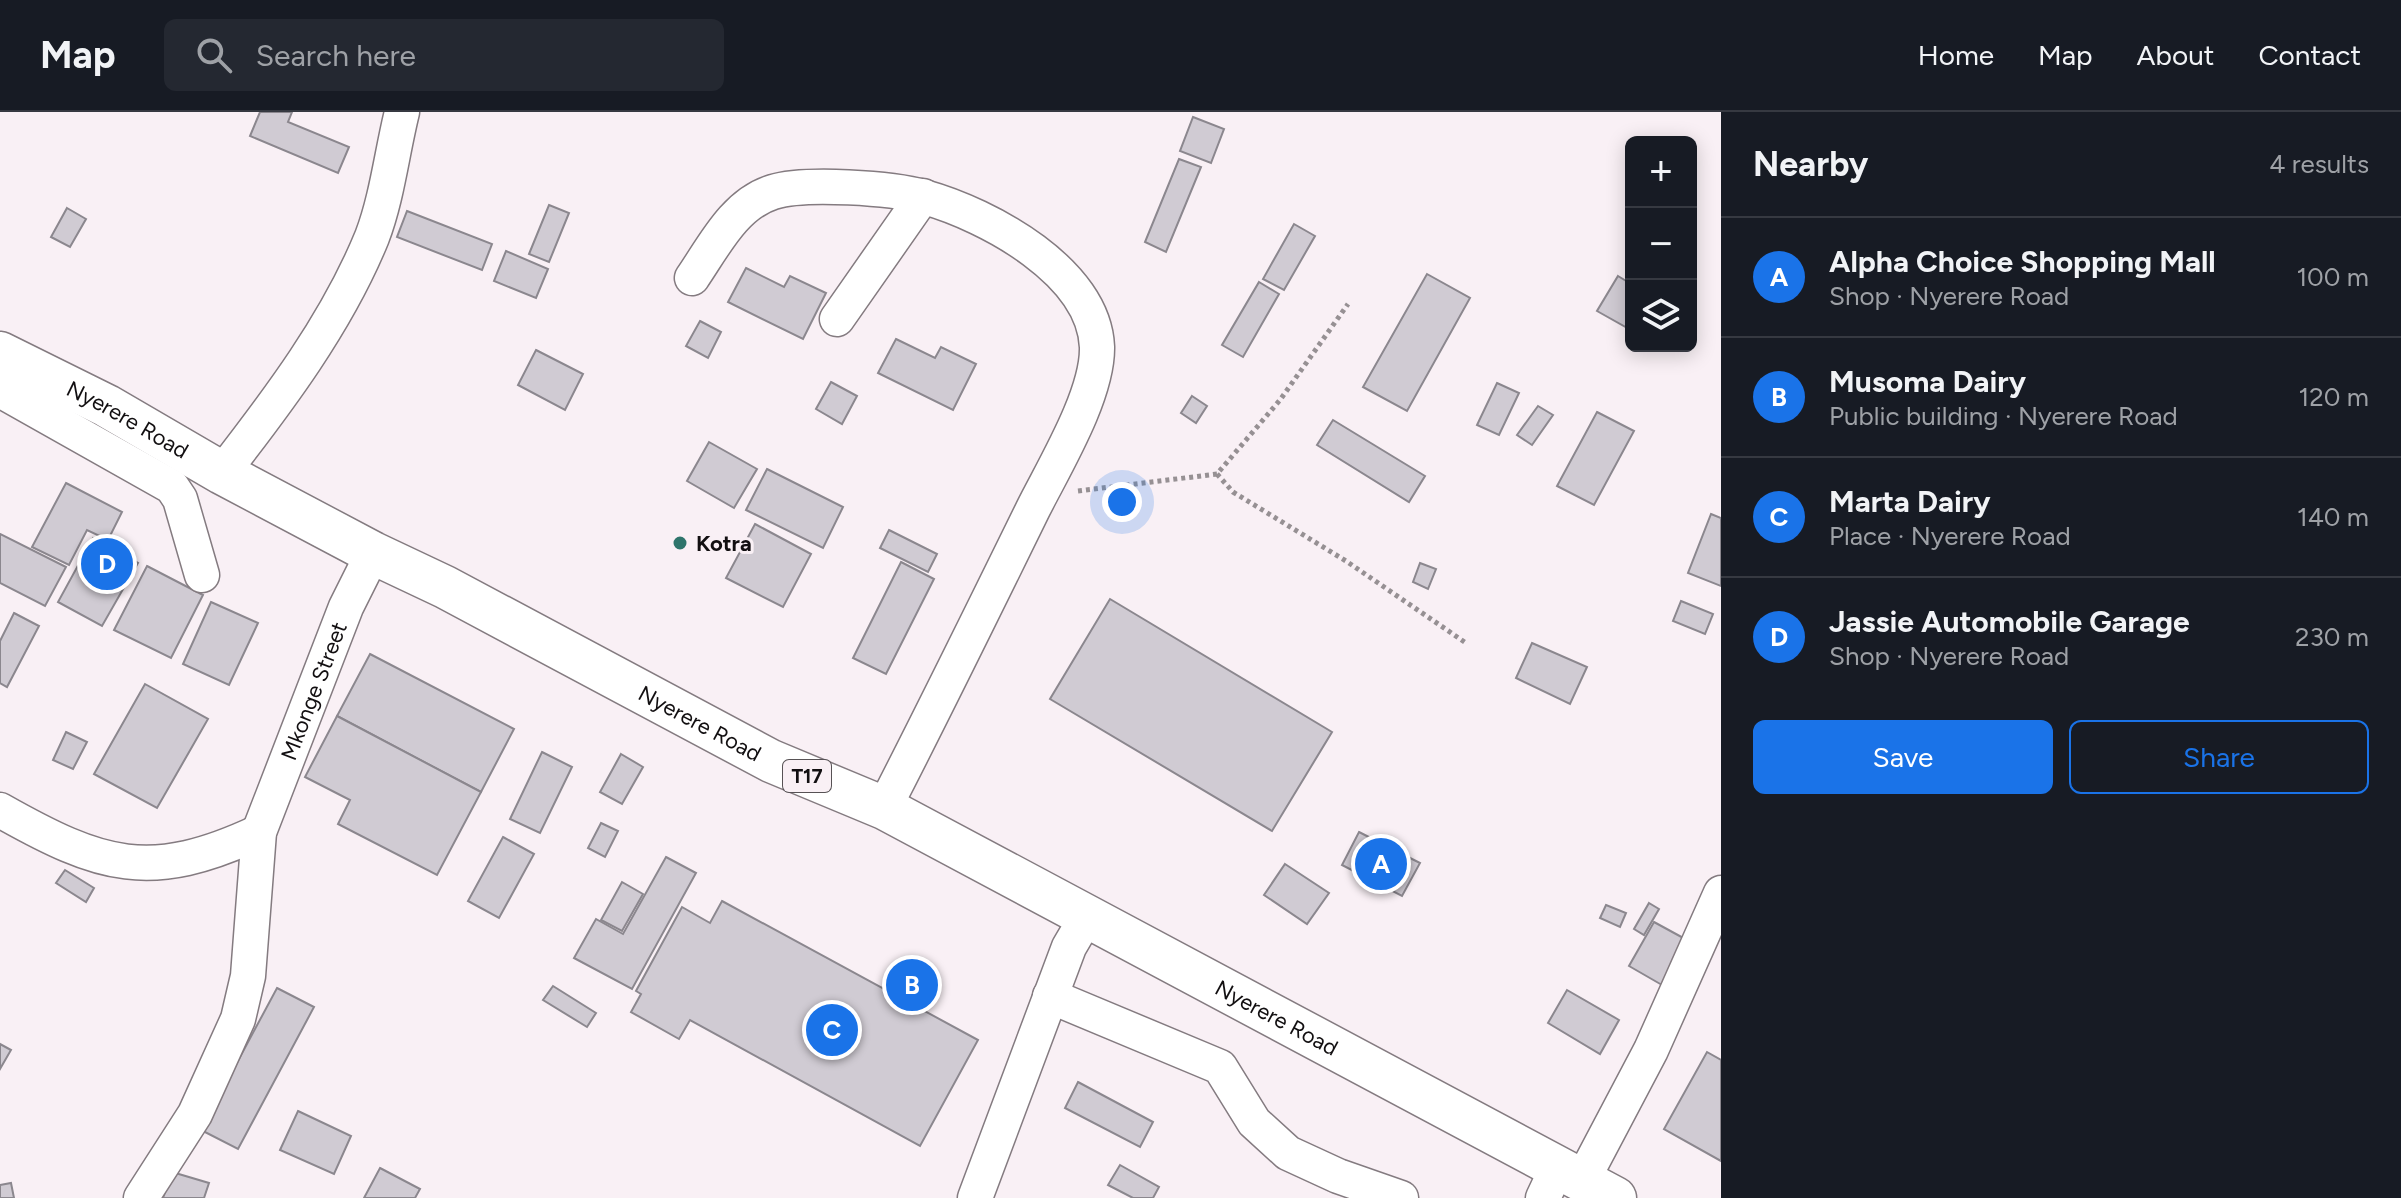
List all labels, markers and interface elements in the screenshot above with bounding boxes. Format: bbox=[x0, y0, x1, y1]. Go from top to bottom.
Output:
search box bbox=[164, 19, 724, 91]
text: Map bbox=[40, 32, 116, 78]
icon: search bbox=[192, 33, 236, 77]
text: Search here bbox=[256, 37, 416, 74]
text: Home bbox=[1918, 38, 1994, 72]
text: Map bbox=[2038, 38, 2093, 72]
text: About bbox=[2137, 38, 2214, 72]
text: Contact bbox=[2258, 38, 2361, 72]
map controls bbox=[1625, 136, 1697, 352]
button: + bbox=[1625, 136, 1697, 208]
text: Nearby bbox=[1753, 144, 1868, 185]
text: 4 results bbox=[2269, 148, 2369, 180]
button: − bbox=[1625, 208, 1697, 280]
text: Alpha Choice Shopping Mall bbox=[1829, 243, 2216, 280]
text: A bbox=[1770, 261, 1788, 293]
text: 100 m bbox=[2296, 261, 2369, 293]
button: layers bbox=[1625, 280, 1697, 352]
text: Shop · Nyerere Road bbox=[1829, 280, 2069, 312]
text: Musoma Dairy bbox=[1829, 363, 2026, 400]
street label: Nyerere Road bbox=[62, 375, 193, 465]
text: B bbox=[1771, 381, 1787, 413]
text: 120 m bbox=[2299, 381, 2369, 413]
text: Public building · Nyerere Road bbox=[1829, 400, 2178, 432]
your location bbox=[1102, 482, 1142, 522]
text: Marta Dairy bbox=[1829, 483, 1991, 520]
text: C bbox=[1770, 501, 1788, 533]
text: 140 m bbox=[2297, 501, 2369, 533]
text: Place · Nyerere Road bbox=[1829, 520, 2071, 552]
place label: Kotra bbox=[696, 530, 752, 557]
pin: D bbox=[81, 534, 133, 594]
marker: Kotra bbox=[671, 534, 689, 552]
text: Jassie Automobile Garage bbox=[1829, 603, 2190, 640]
street label: Mkonge Street bbox=[275, 618, 353, 764]
text: D bbox=[1770, 621, 1788, 653]
text: 230 m bbox=[2295, 621, 2369, 653]
text: Shop · Nyerere Road bbox=[1829, 640, 2069, 672]
street label: Nyerere Road bbox=[634, 680, 766, 767]
button: Save bbox=[1753, 720, 2053, 794]
button: Share bbox=[2069, 720, 2369, 794]
road number: T17 bbox=[783, 760, 831, 792]
pin: A bbox=[1355, 834, 1407, 894]
pin: B bbox=[886, 955, 938, 1015]
street label: Nyerere Road bbox=[1210, 974, 1343, 1062]
pin: C bbox=[806, 1000, 858, 1060]

